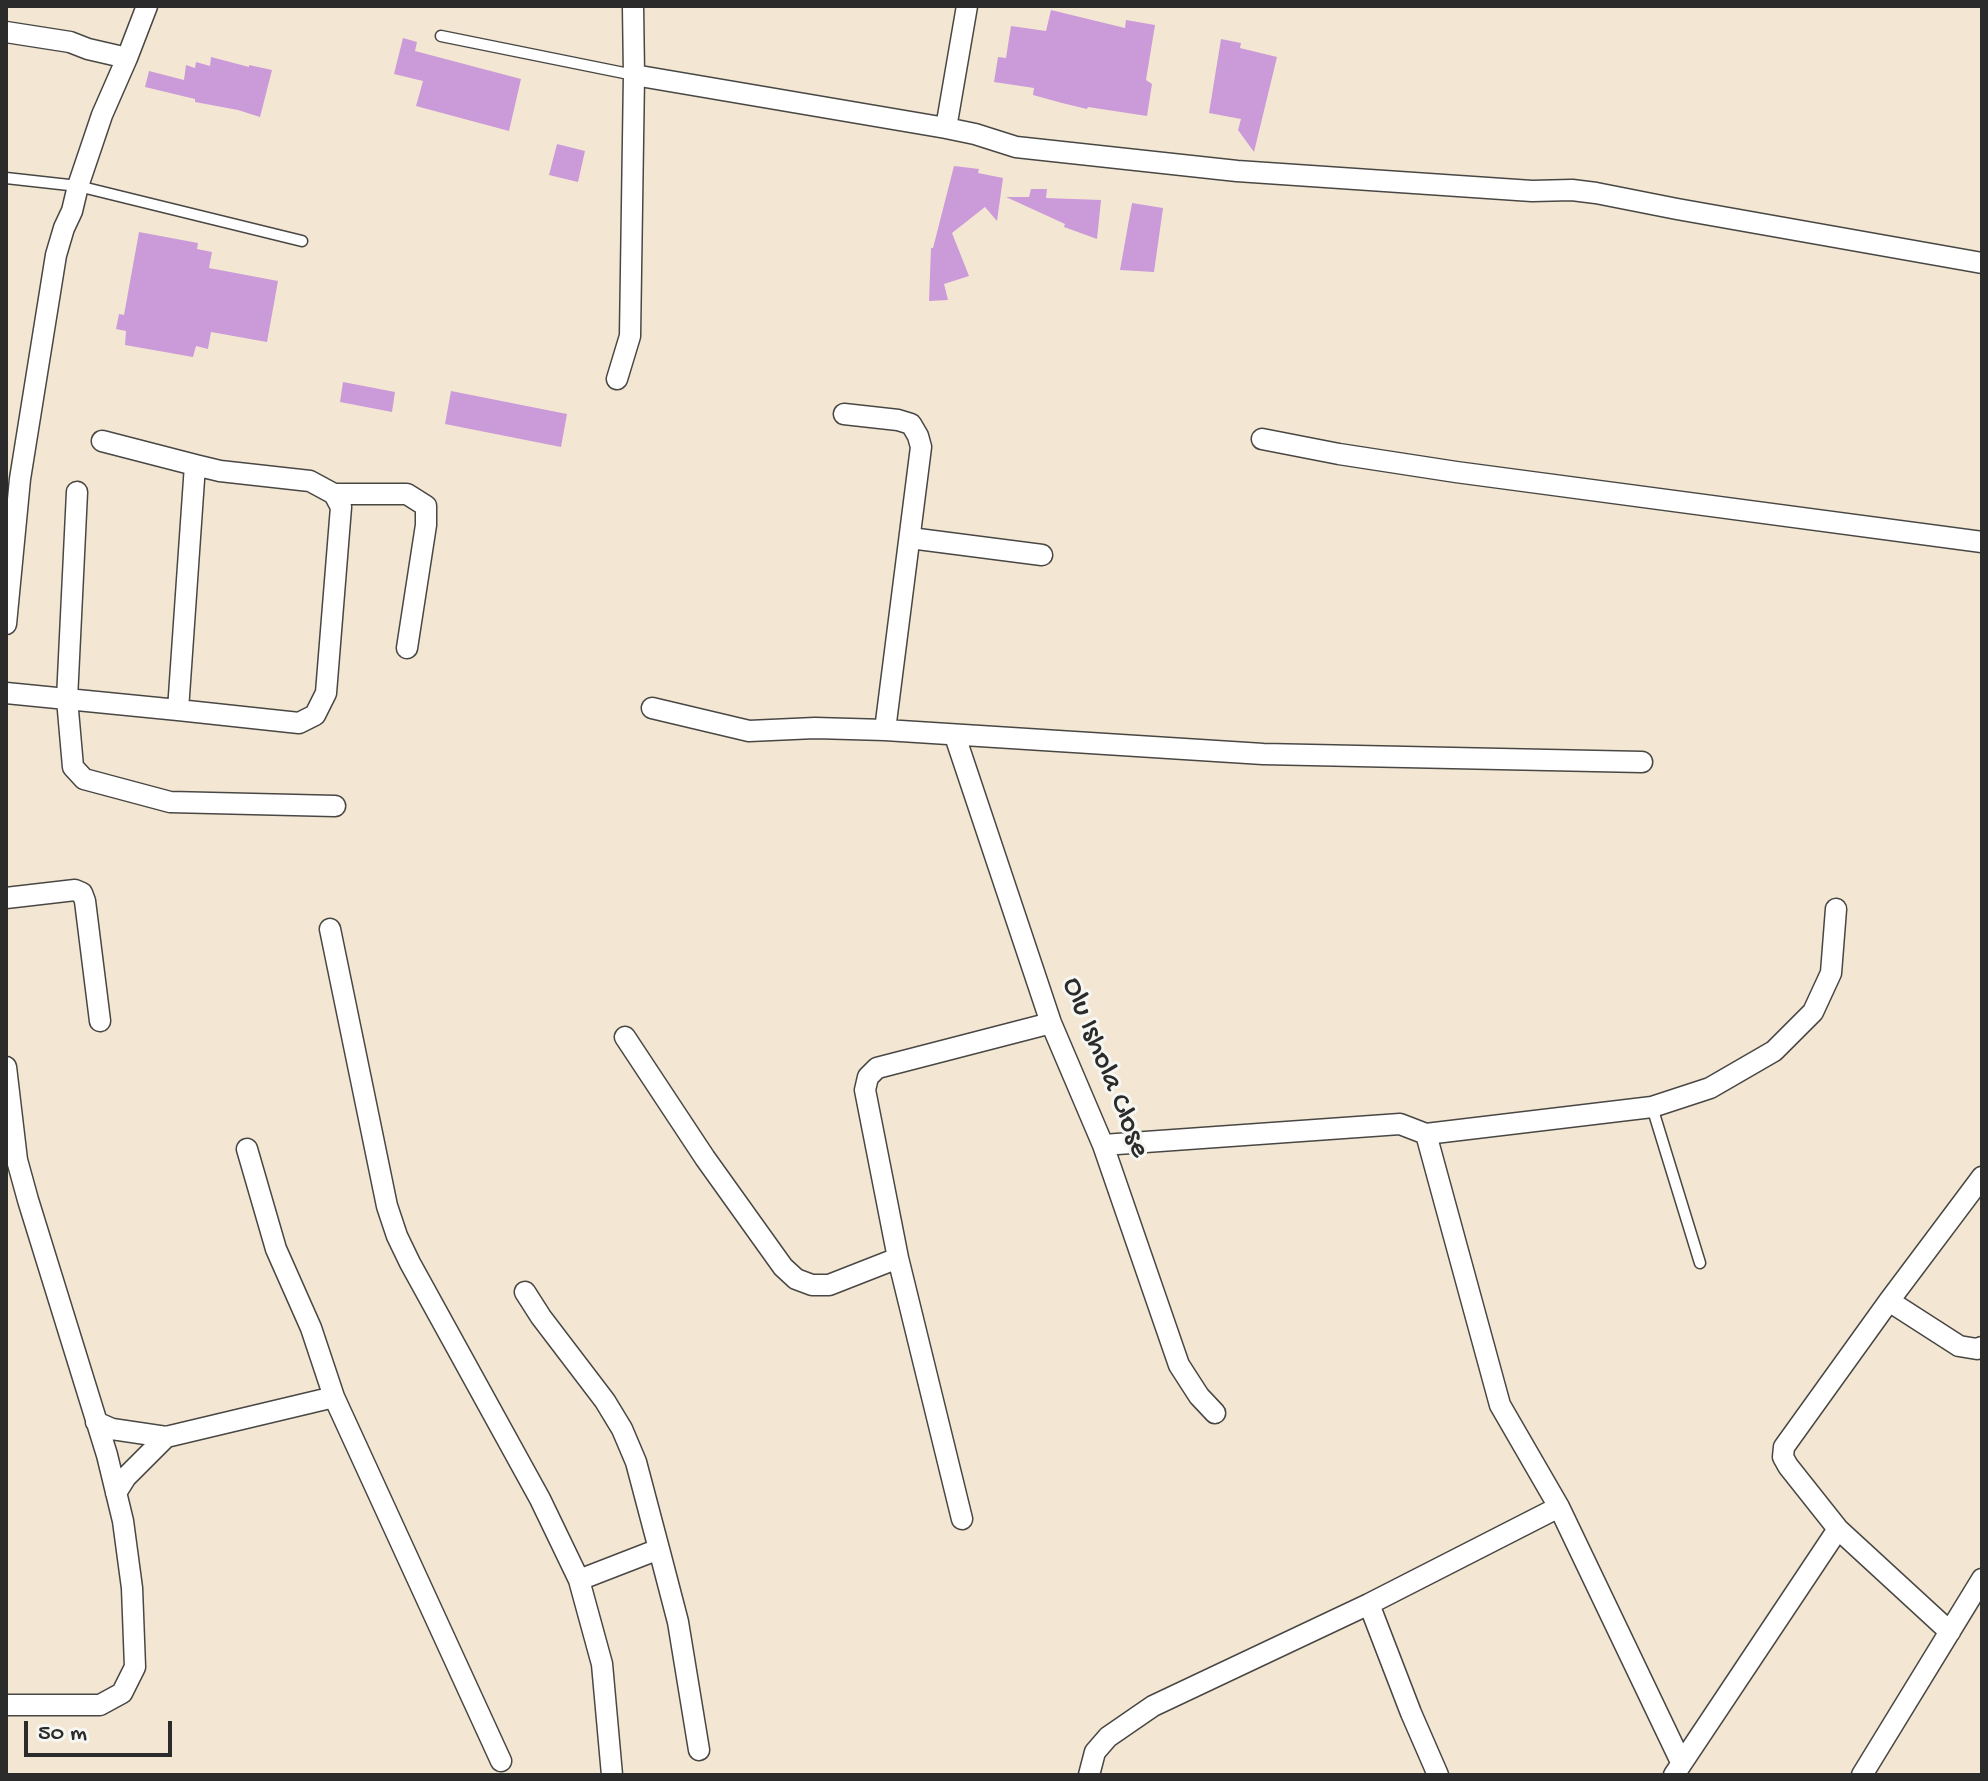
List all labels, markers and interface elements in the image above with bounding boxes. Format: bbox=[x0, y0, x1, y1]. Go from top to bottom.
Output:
street label: Olu Ishola Close bbox=[1052, 973, 1156, 1163]
scale bar bbox=[28, 1705, 176, 1755]
text: 50 m bbox=[38, 1720, 87, 1749]

